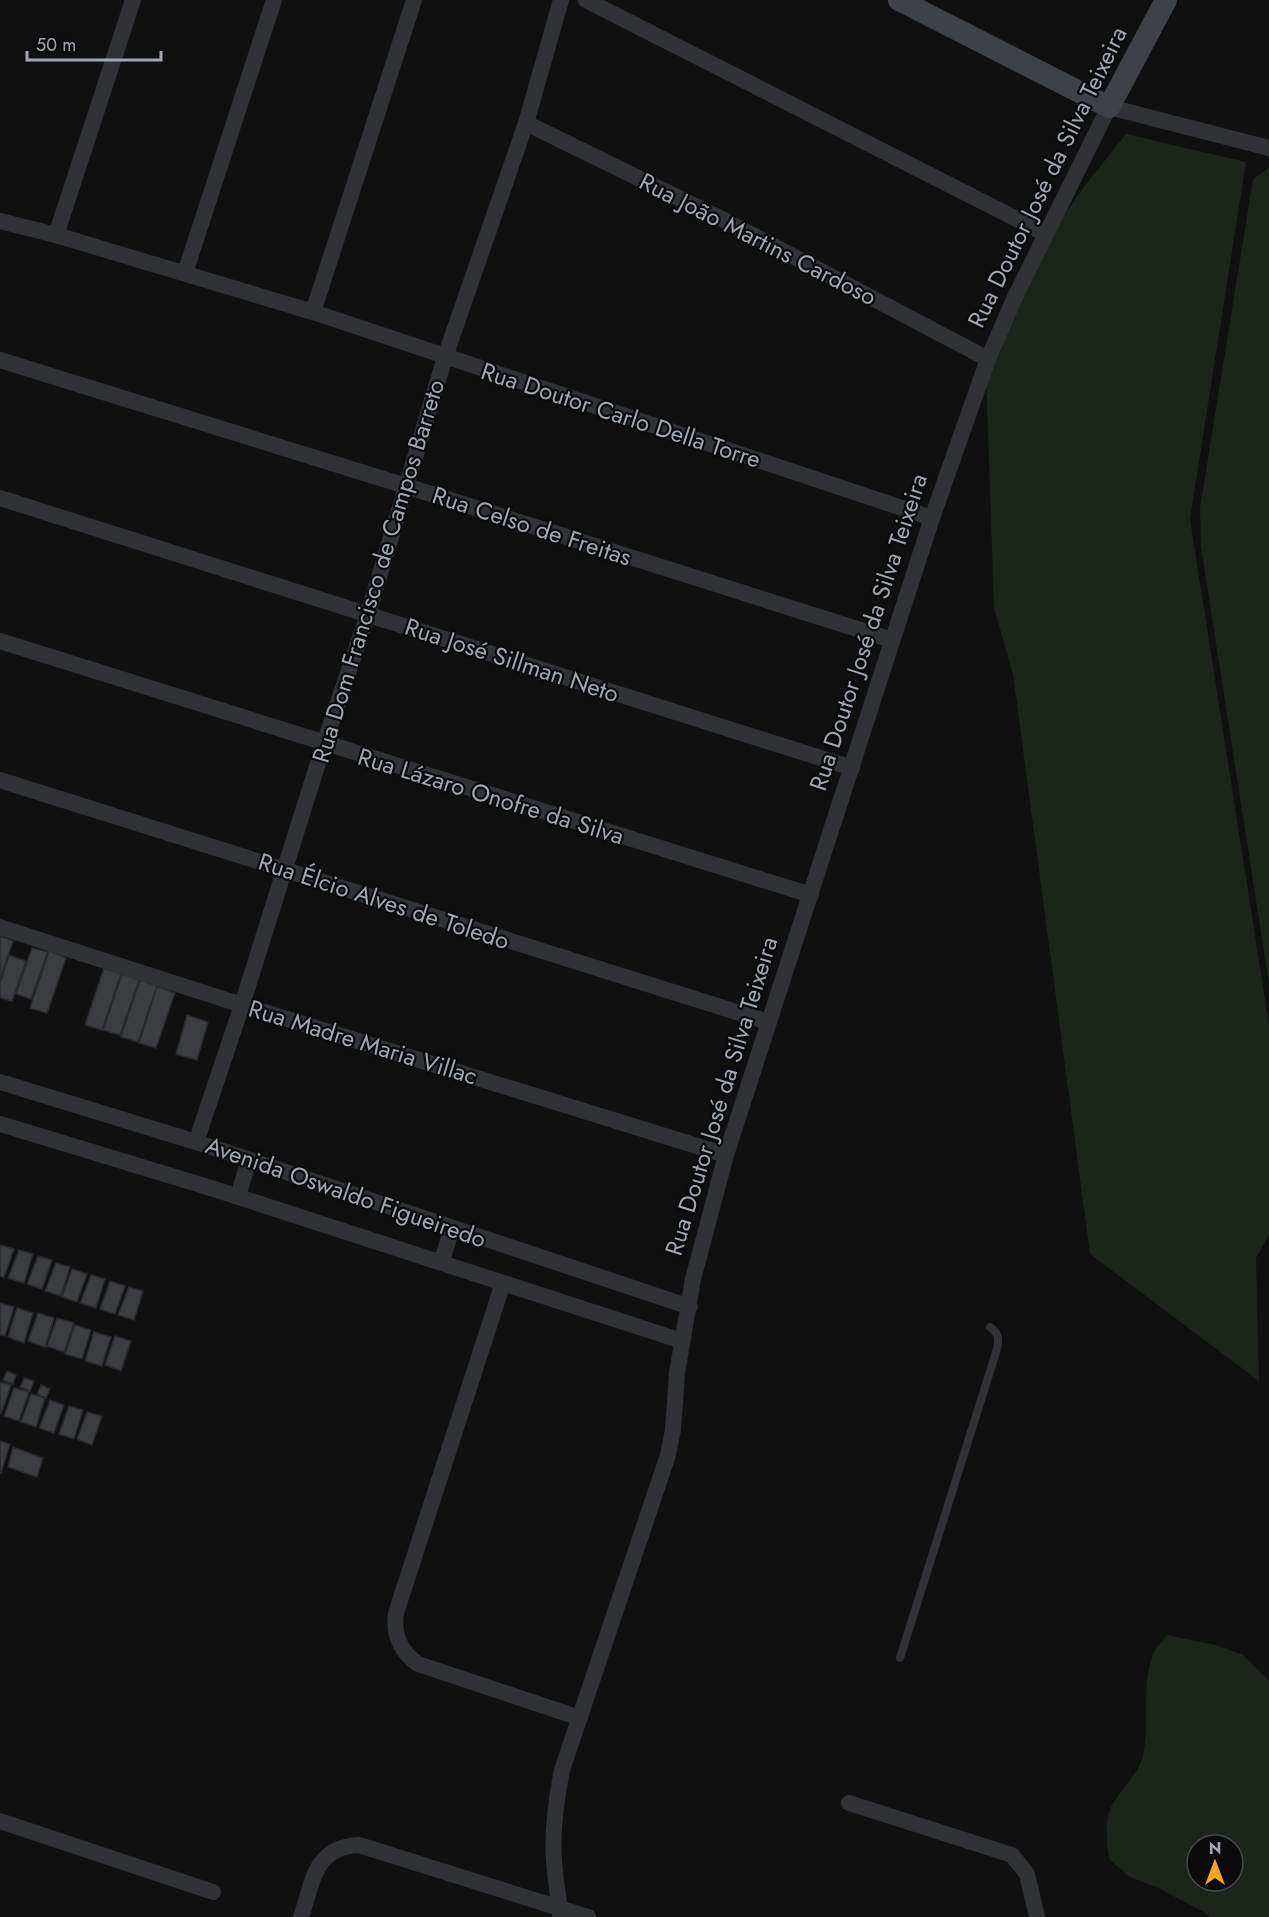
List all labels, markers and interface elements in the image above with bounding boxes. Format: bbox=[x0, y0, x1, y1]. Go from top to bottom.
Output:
street label: Rua Doutor José da Silva Teixeira bbox=[959, 20, 1135, 334]
scale bar bbox=[27, 24, 160, 62]
text: 50 m bbox=[36, 32, 76, 58]
street label: Rua João Martins Cardoso bbox=[633, 164, 883, 314]
street label: Rua Doutor Carlo Della Torre bbox=[477, 353, 765, 477]
street label: Rua Dom Francisco de Campos Barreto bbox=[303, 375, 453, 767]
street label: Rua Doutor José da Silva Teixeira bbox=[800, 469, 936, 795]
street label: Rua Celso de Freitas bbox=[428, 477, 636, 575]
street label: Rua José Sillman Neto bbox=[400, 609, 624, 711]
street label: Rua Lázaro Onofre da Silva bbox=[354, 739, 628, 853]
street label: Rua Élcio Alves de Toledo bbox=[254, 844, 514, 958]
street label: Rua Doutor José da Silva Teixeira bbox=[656, 932, 786, 1260]
street label: Rua Madre Maria Villac bbox=[244, 991, 482, 1093]
street label: Avenida Oswaldo Figueiredo bbox=[201, 1128, 491, 1256]
north arrow bbox=[1185, 1833, 1245, 1893]
text: N bbox=[1209, 1837, 1221, 1860]

